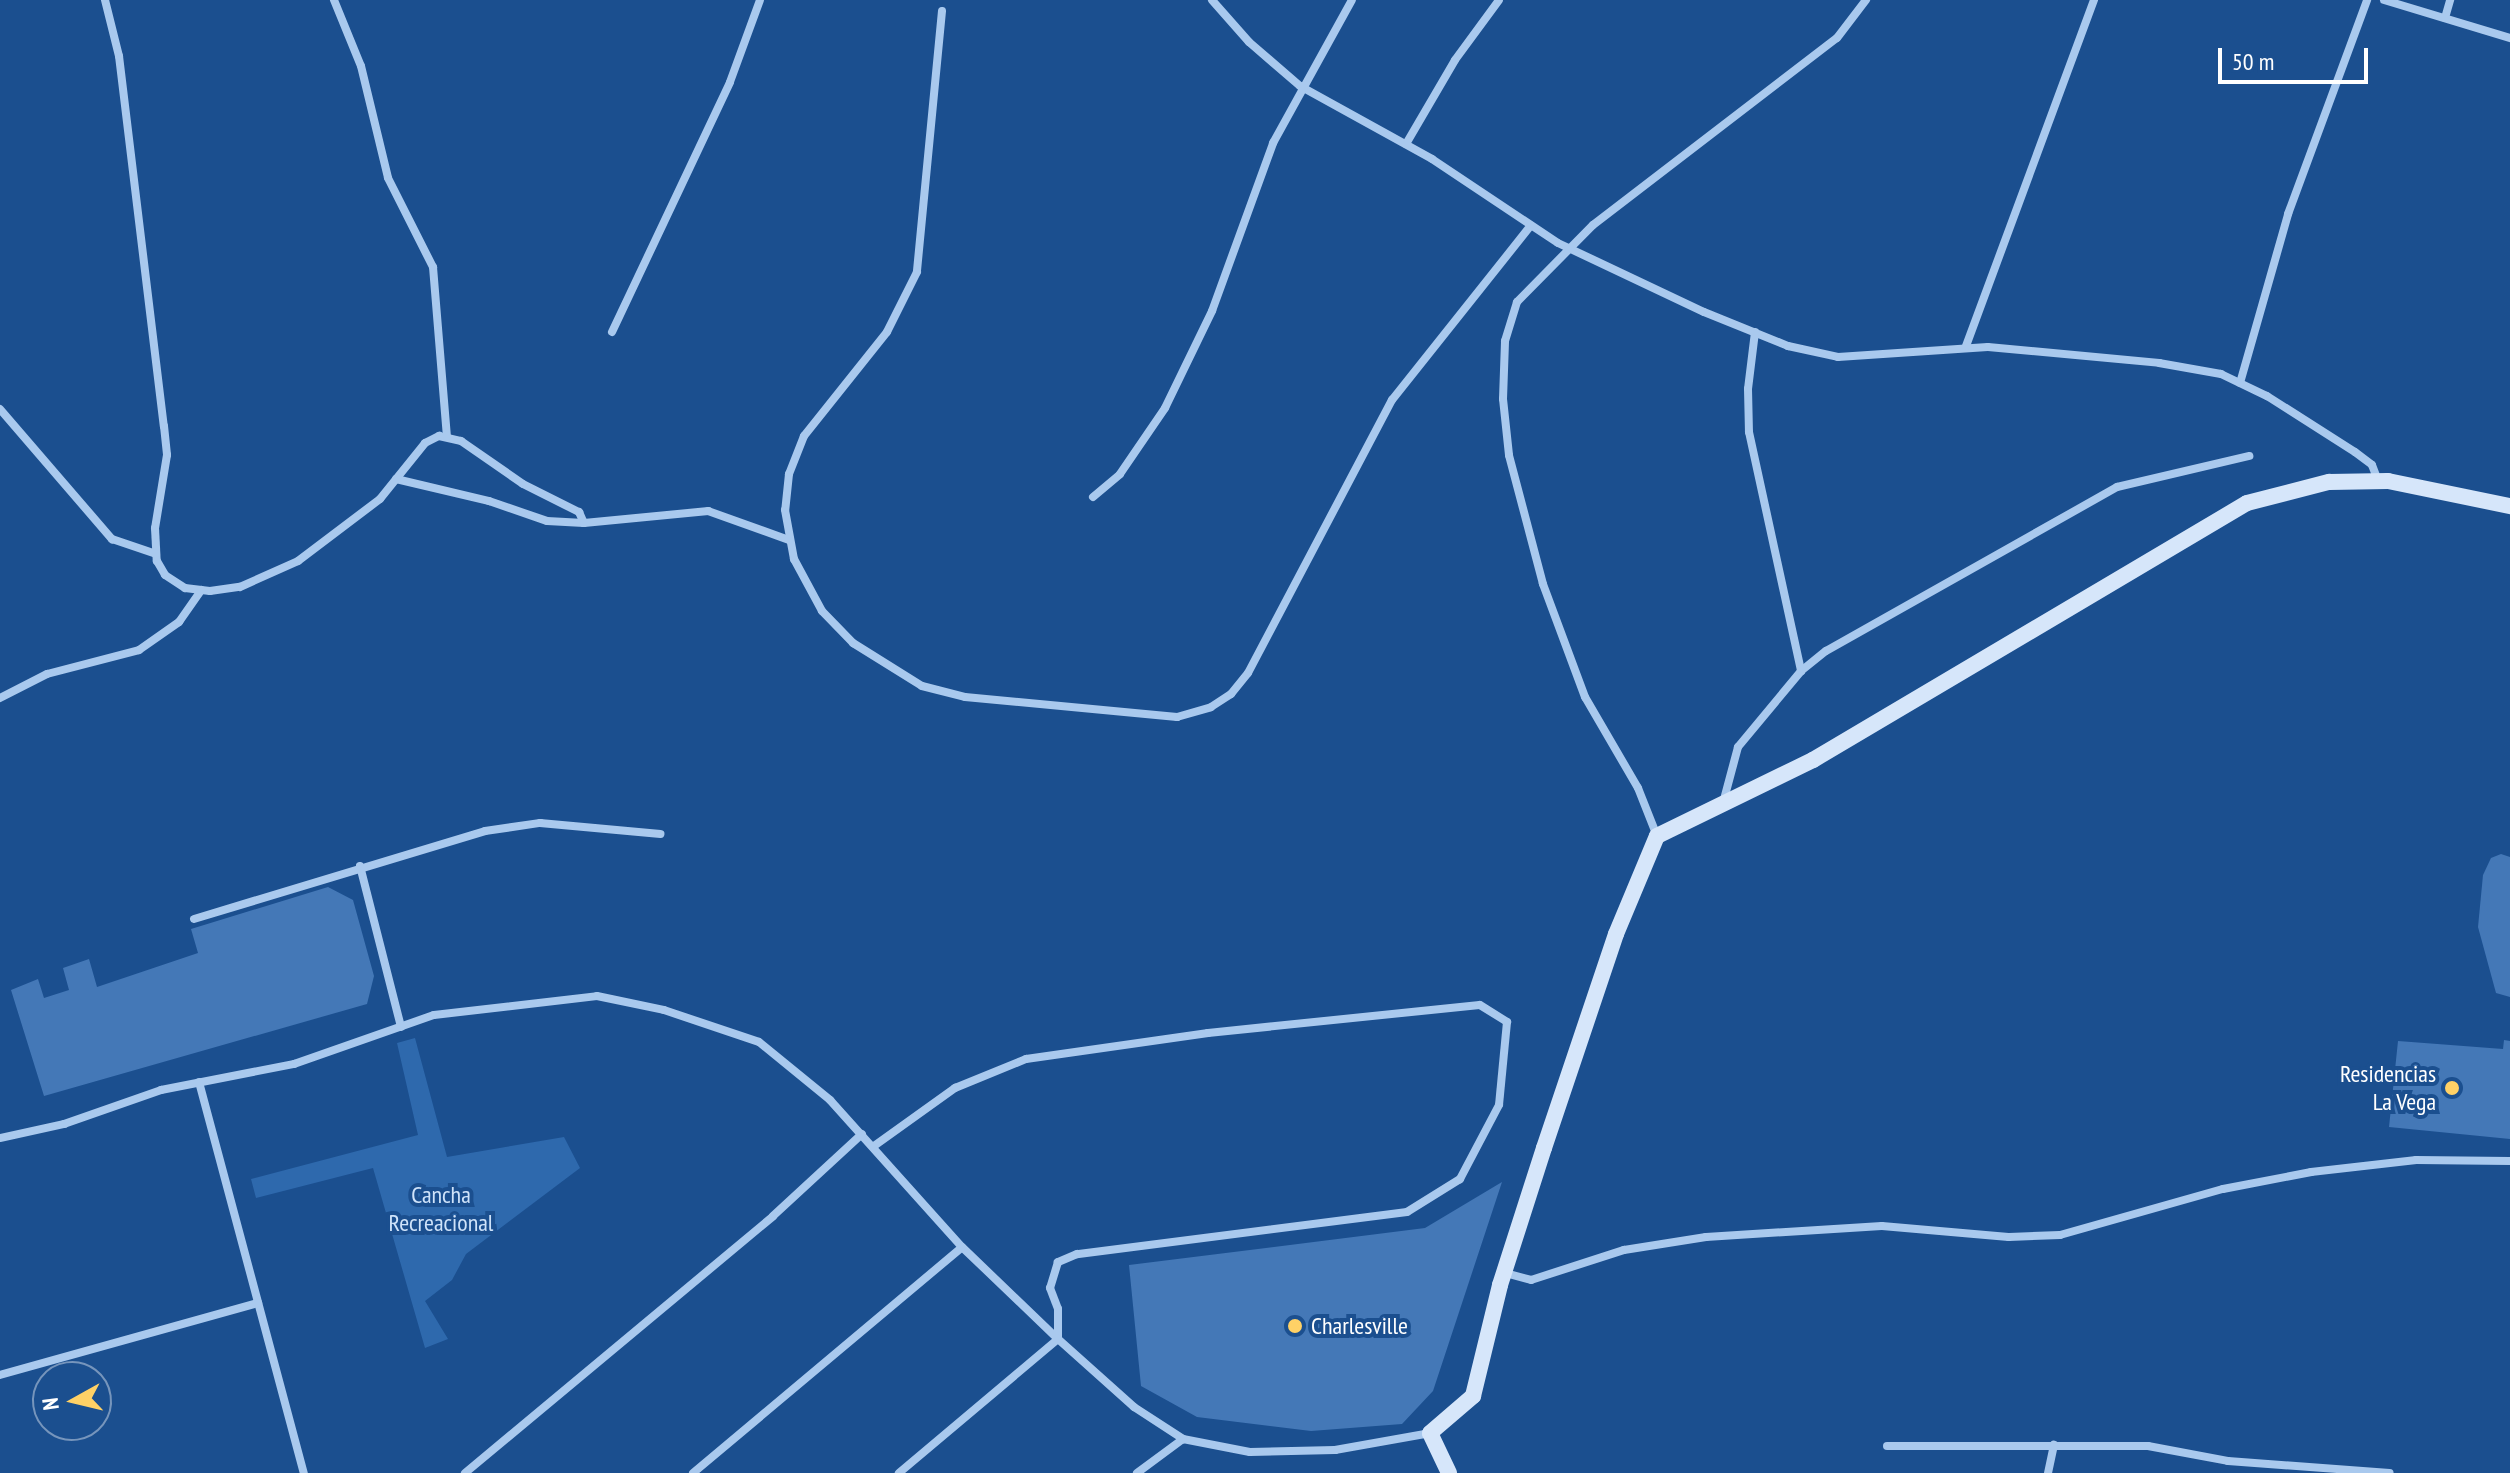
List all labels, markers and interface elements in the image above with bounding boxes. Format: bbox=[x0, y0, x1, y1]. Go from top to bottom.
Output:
scale bar bbox=[2222, 32, 2372, 82]
text: 50 m bbox=[2232, 46, 2274, 77]
place label: Residencias La Vega bbox=[2340, 1060, 2436, 1116]
marker: Residencias La Vega bbox=[2443, 1079, 2461, 1097]
park label: Cancha Recreacional bbox=[389, 1181, 493, 1237]
place label: Charlesville bbox=[1311, 1312, 1408, 1340]
marker: Charlesville bbox=[1286, 1317, 1304, 1335]
north arrow bbox=[32, 1361, 112, 1441]
text: N bbox=[36, 1396, 65, 1412]

